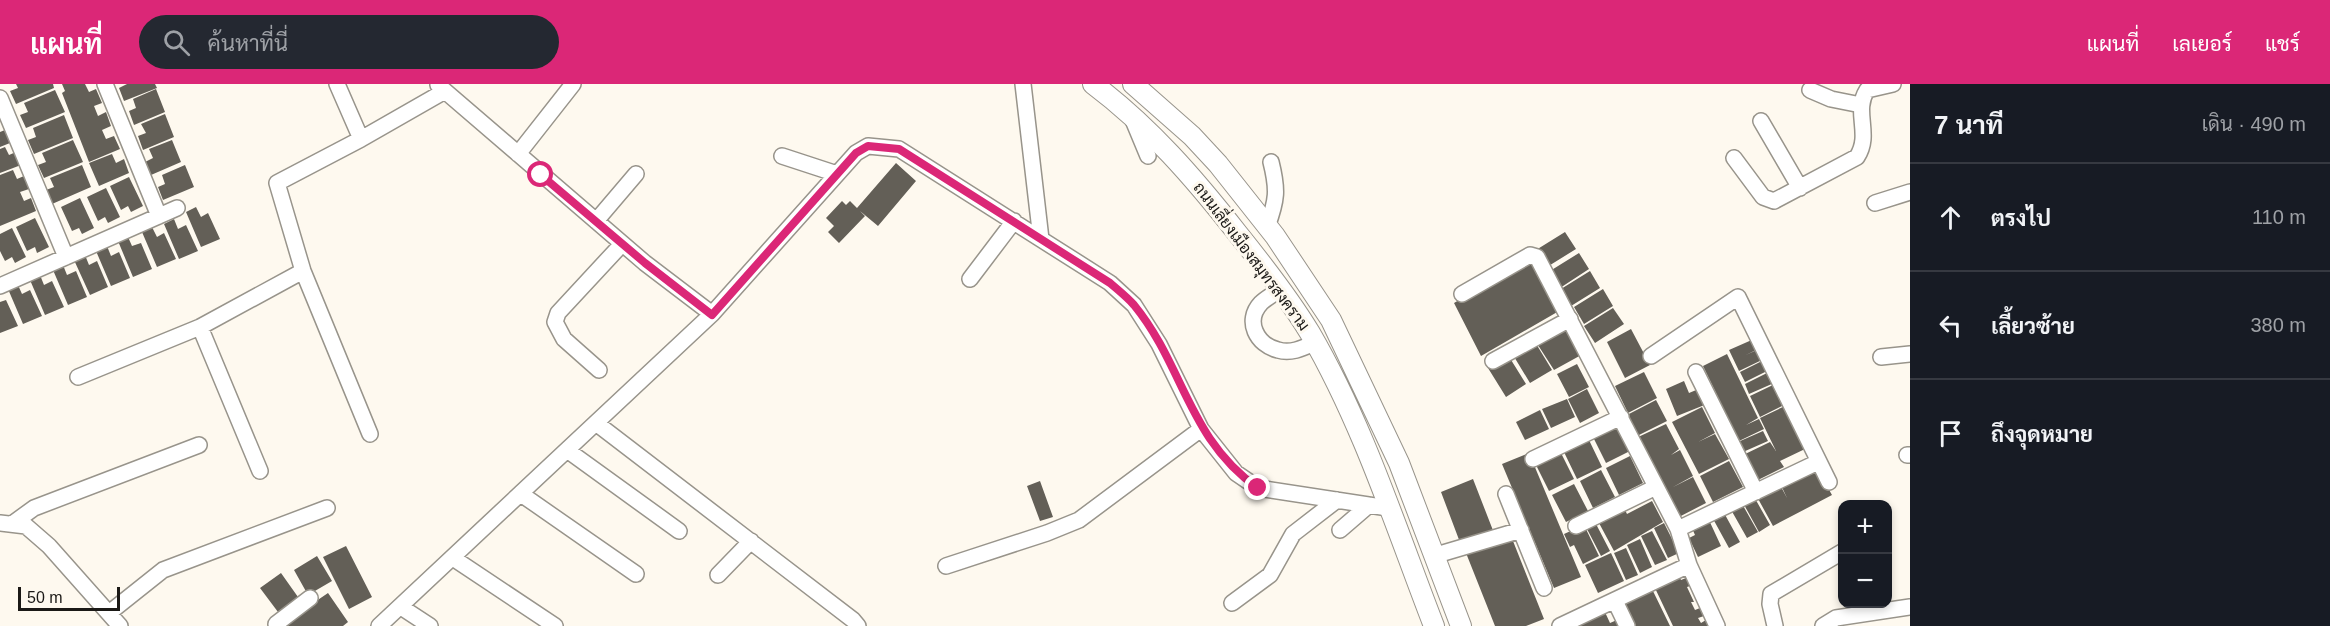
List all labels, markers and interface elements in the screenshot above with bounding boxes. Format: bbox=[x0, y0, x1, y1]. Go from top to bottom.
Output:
search box bbox=[139, 15, 559, 69]
icon: search bbox=[160, 26, 193, 59]
text: แผนที่ bbox=[30, 29, 103, 60]
text: ค้นหาที่นี่ bbox=[208, 31, 288, 56]
text: แผนที่ bbox=[2087, 32, 2139, 55]
text: เลเยอร์ bbox=[2172, 32, 2232, 55]
text: แชร์ bbox=[2265, 32, 2300, 55]
text: 7 นาที bbox=[1934, 110, 2003, 140]
text: เดิน · 490 m bbox=[2202, 113, 2306, 135]
route start bbox=[527, 161, 553, 187]
street label: ถนนเลี่ยงเมืองสมุทรสงคราม bbox=[1188, 175, 1318, 335]
icon: ahead bbox=[1934, 201, 1967, 234]
text: ตรงไป bbox=[1991, 206, 2051, 231]
text: 110 m bbox=[2252, 206, 2306, 228]
icon: left bbox=[1934, 309, 1967, 342]
text: เลี้ยวซ้าย bbox=[1991, 314, 2075, 339]
text: 380 m bbox=[2250, 314, 2306, 336]
icon: arrive bbox=[1934, 417, 1967, 450]
text: ถึงจุดหมาย bbox=[1991, 422, 2093, 447]
route end bbox=[1244, 474, 1270, 500]
map controls bbox=[1838, 500, 1892, 608]
button: + bbox=[1838, 500, 1892, 554]
button: − bbox=[1838, 554, 1892, 608]
scale bar bbox=[18, 584, 120, 612]
text: 50 m bbox=[27, 589, 63, 606]

